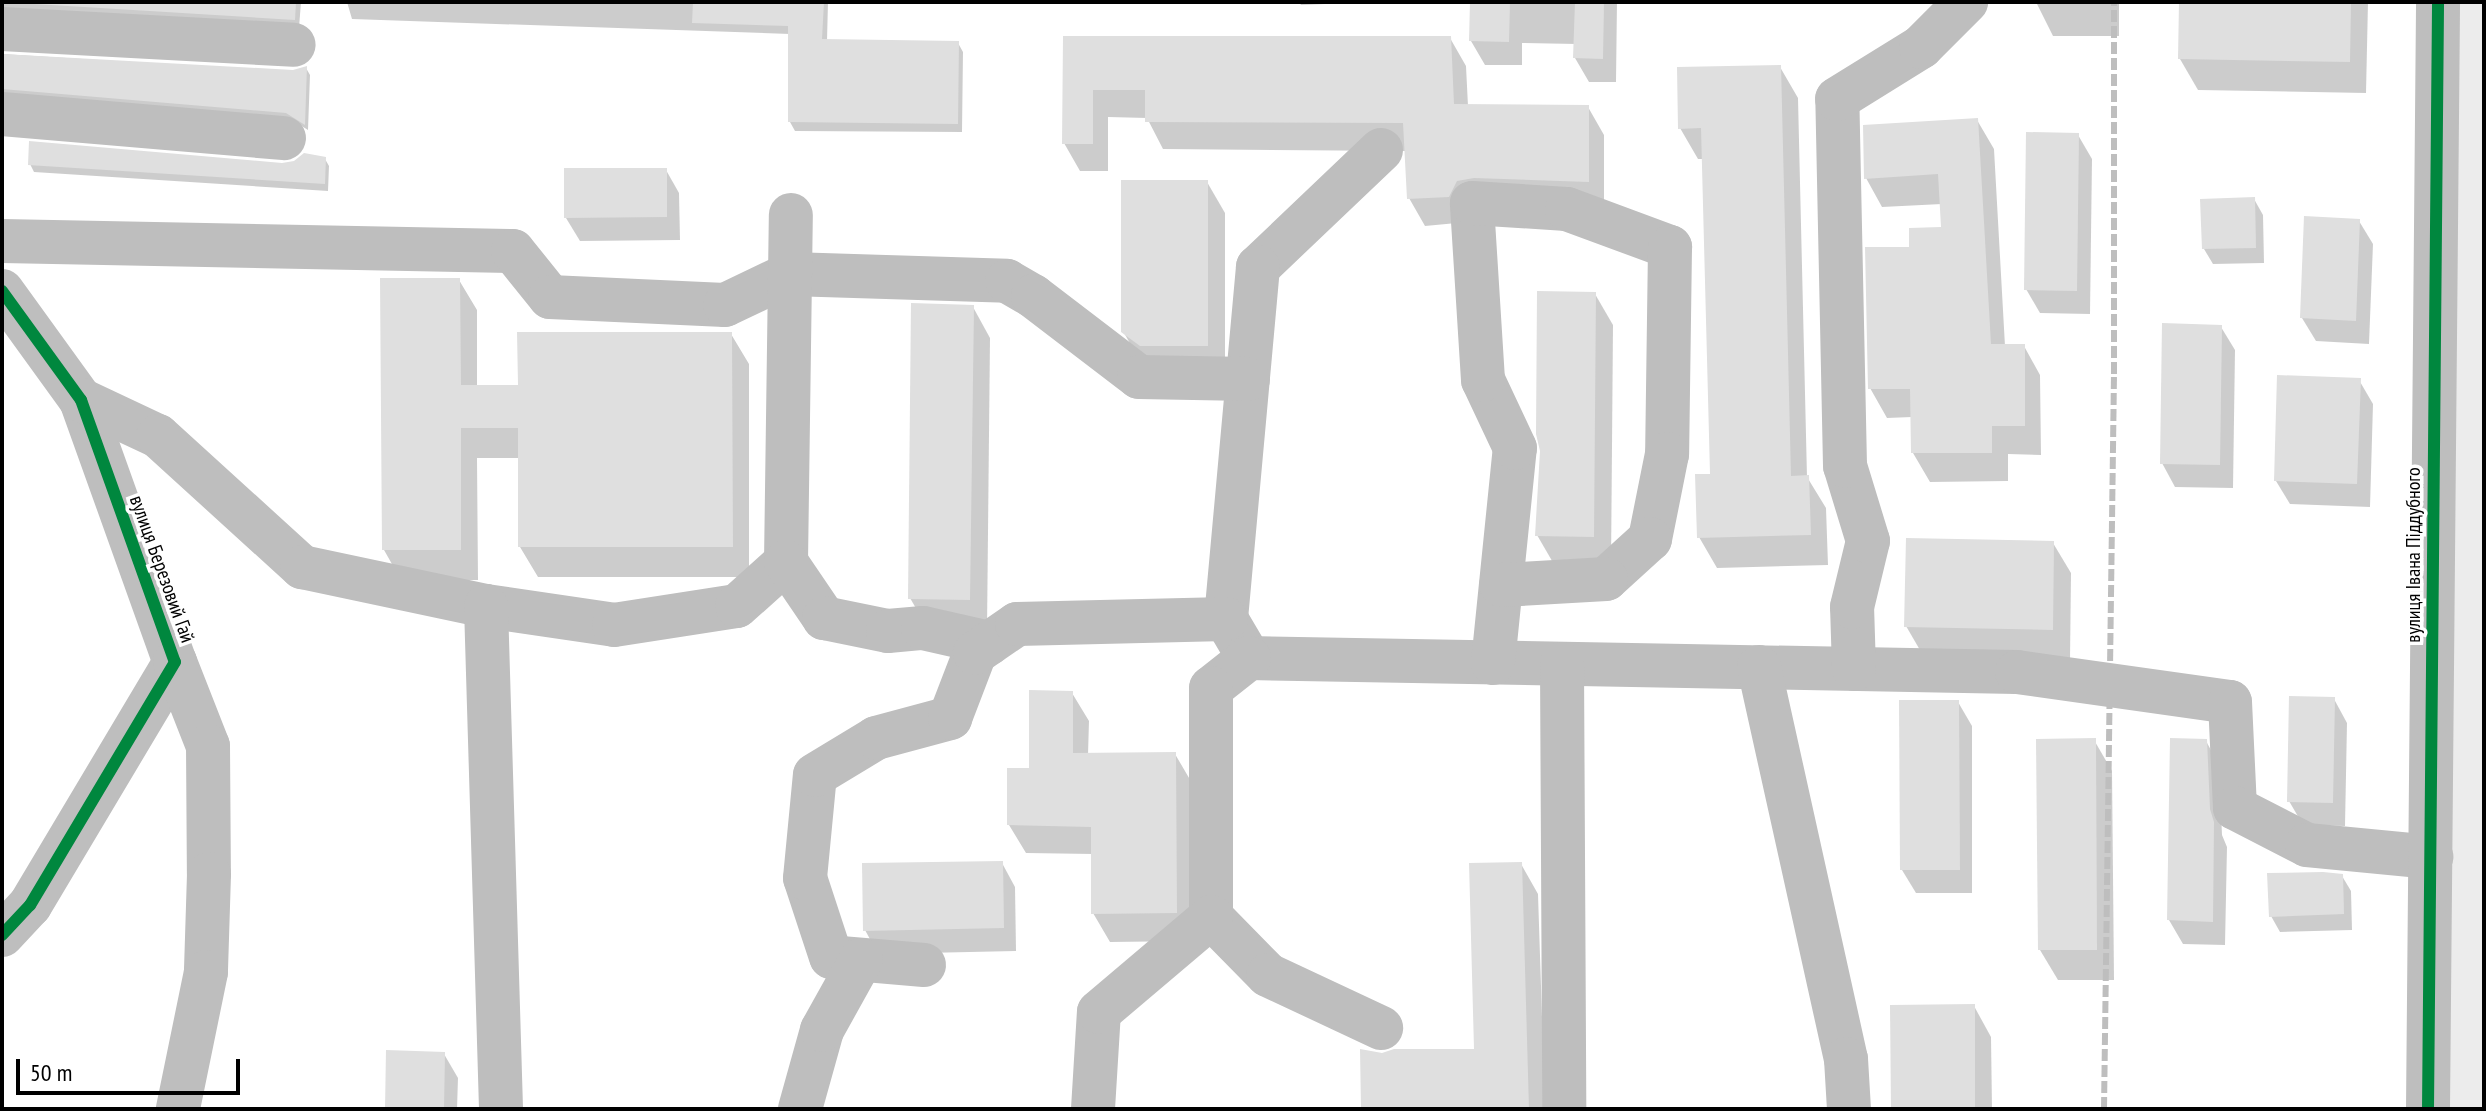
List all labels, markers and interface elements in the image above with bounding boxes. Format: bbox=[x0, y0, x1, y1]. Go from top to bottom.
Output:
street label: вулиця Івана Піддубного bbox=[2401, 467, 2425, 643]
street label: вулиця Березовий Гай bbox=[124, 492, 200, 646]
scale bar bbox=[20, 1043, 244, 1093]
text: 50 m bbox=[30, 1057, 72, 1088]

